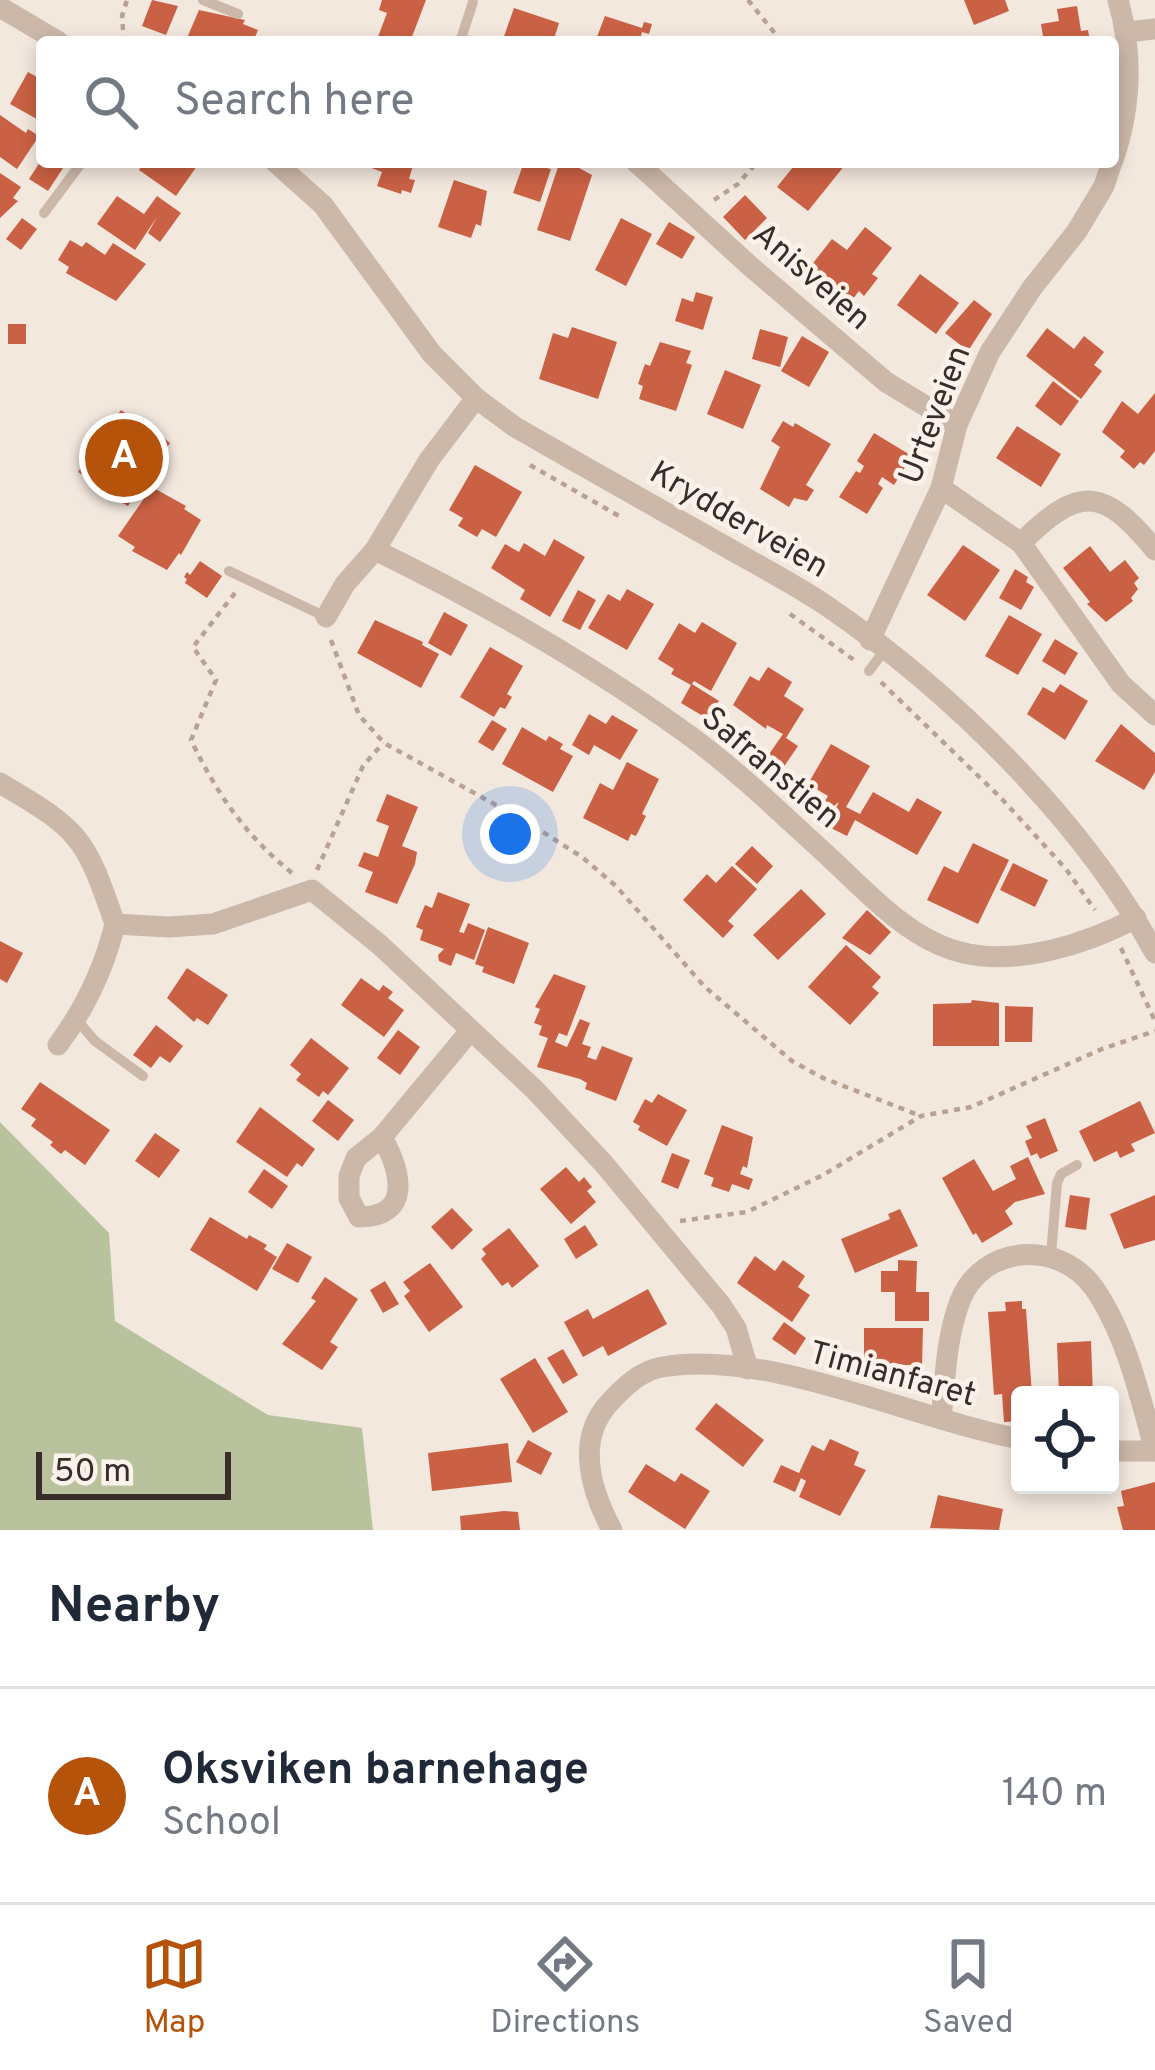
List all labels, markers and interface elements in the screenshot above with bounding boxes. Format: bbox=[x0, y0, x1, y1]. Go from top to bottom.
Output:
search box bbox=[36, 36, 1119, 168]
icon: search bbox=[78, 69, 144, 135]
text: Search here bbox=[174, 74, 414, 131]
street label: Anisveien bbox=[742, 215, 878, 341]
street label: Urteveien bbox=[891, 340, 982, 491]
pin: A bbox=[85, 413, 163, 503]
street label: Krydderveien bbox=[641, 453, 835, 590]
street label: Safranstien bbox=[691, 699, 848, 839]
your location bbox=[480, 804, 540, 864]
street label: Timianfaret bbox=[804, 1333, 980, 1418]
map controls bbox=[1011, 1386, 1119, 1494]
button: locate bbox=[1011, 1386, 1119, 1494]
scale bar bbox=[36, 1446, 231, 1499]
text: 50 m bbox=[54, 1452, 131, 1494]
text: Nearby bbox=[48, 1576, 220, 1641]
text: Oksviken barnehage bbox=[162, 1743, 589, 1800]
text: A bbox=[73, 1771, 101, 1820]
text: 140 m bbox=[1002, 1771, 1107, 1820]
text: School bbox=[162, 1800, 281, 1849]
tab: Map bbox=[141, 1931, 207, 2045]
tab: Directions bbox=[490, 1931, 640, 2045]
tab: Saved bbox=[923, 1931, 1014, 2045]

